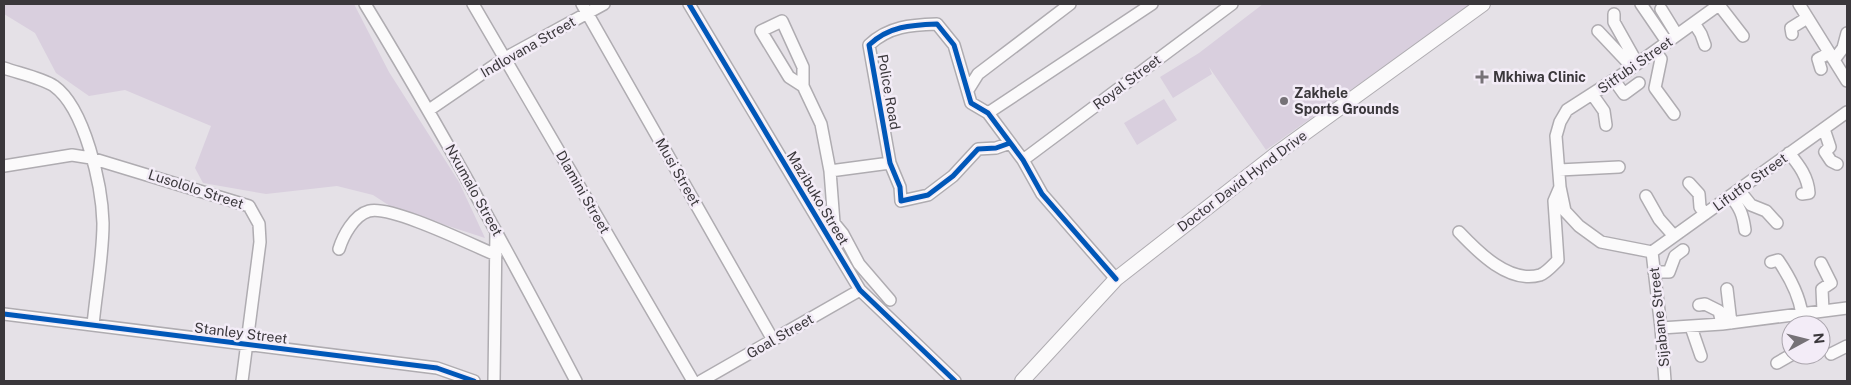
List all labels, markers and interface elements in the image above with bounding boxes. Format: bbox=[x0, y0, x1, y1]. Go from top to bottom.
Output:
street label: Indlovana Street bbox=[478, 13, 578, 81]
street label: Sitfubi Street bbox=[1595, 33, 1675, 97]
street label: Royal Street bbox=[1090, 51, 1164, 113]
street label: Police Road bbox=[874, 53, 904, 131]
place label: Mkhiwa Clinic bbox=[1493, 69, 1586, 85]
marker: Mkhiwa Clinic bbox=[1475, 70, 1489, 84]
place label: Zakhele Sports Grounds bbox=[1294, 85, 1399, 117]
marker: Zakhele Sports Grounds bbox=[1278, 95, 1290, 107]
street label: Doctor David Hynd Drive bbox=[1174, 127, 1310, 235]
street label: Musi Street bbox=[652, 135, 704, 209]
street label: Nxumalo Street bbox=[442, 141, 506, 239]
street label: Dlamini Street bbox=[553, 148, 613, 236]
street label: Mazibuko Street bbox=[784, 148, 852, 248]
street label: Lifutfo Street bbox=[1710, 150, 1790, 214]
street label: Lusololo Street bbox=[146, 166, 246, 212]
street label: Sijabane Street bbox=[1646, 266, 1672, 368]
street label: Goal Street bbox=[744, 310, 816, 362]
north arrow bbox=[1781, 315, 1831, 365]
street label: Stanley Street bbox=[193, 319, 289, 347]
text: N bbox=[1810, 332, 1828, 345]

